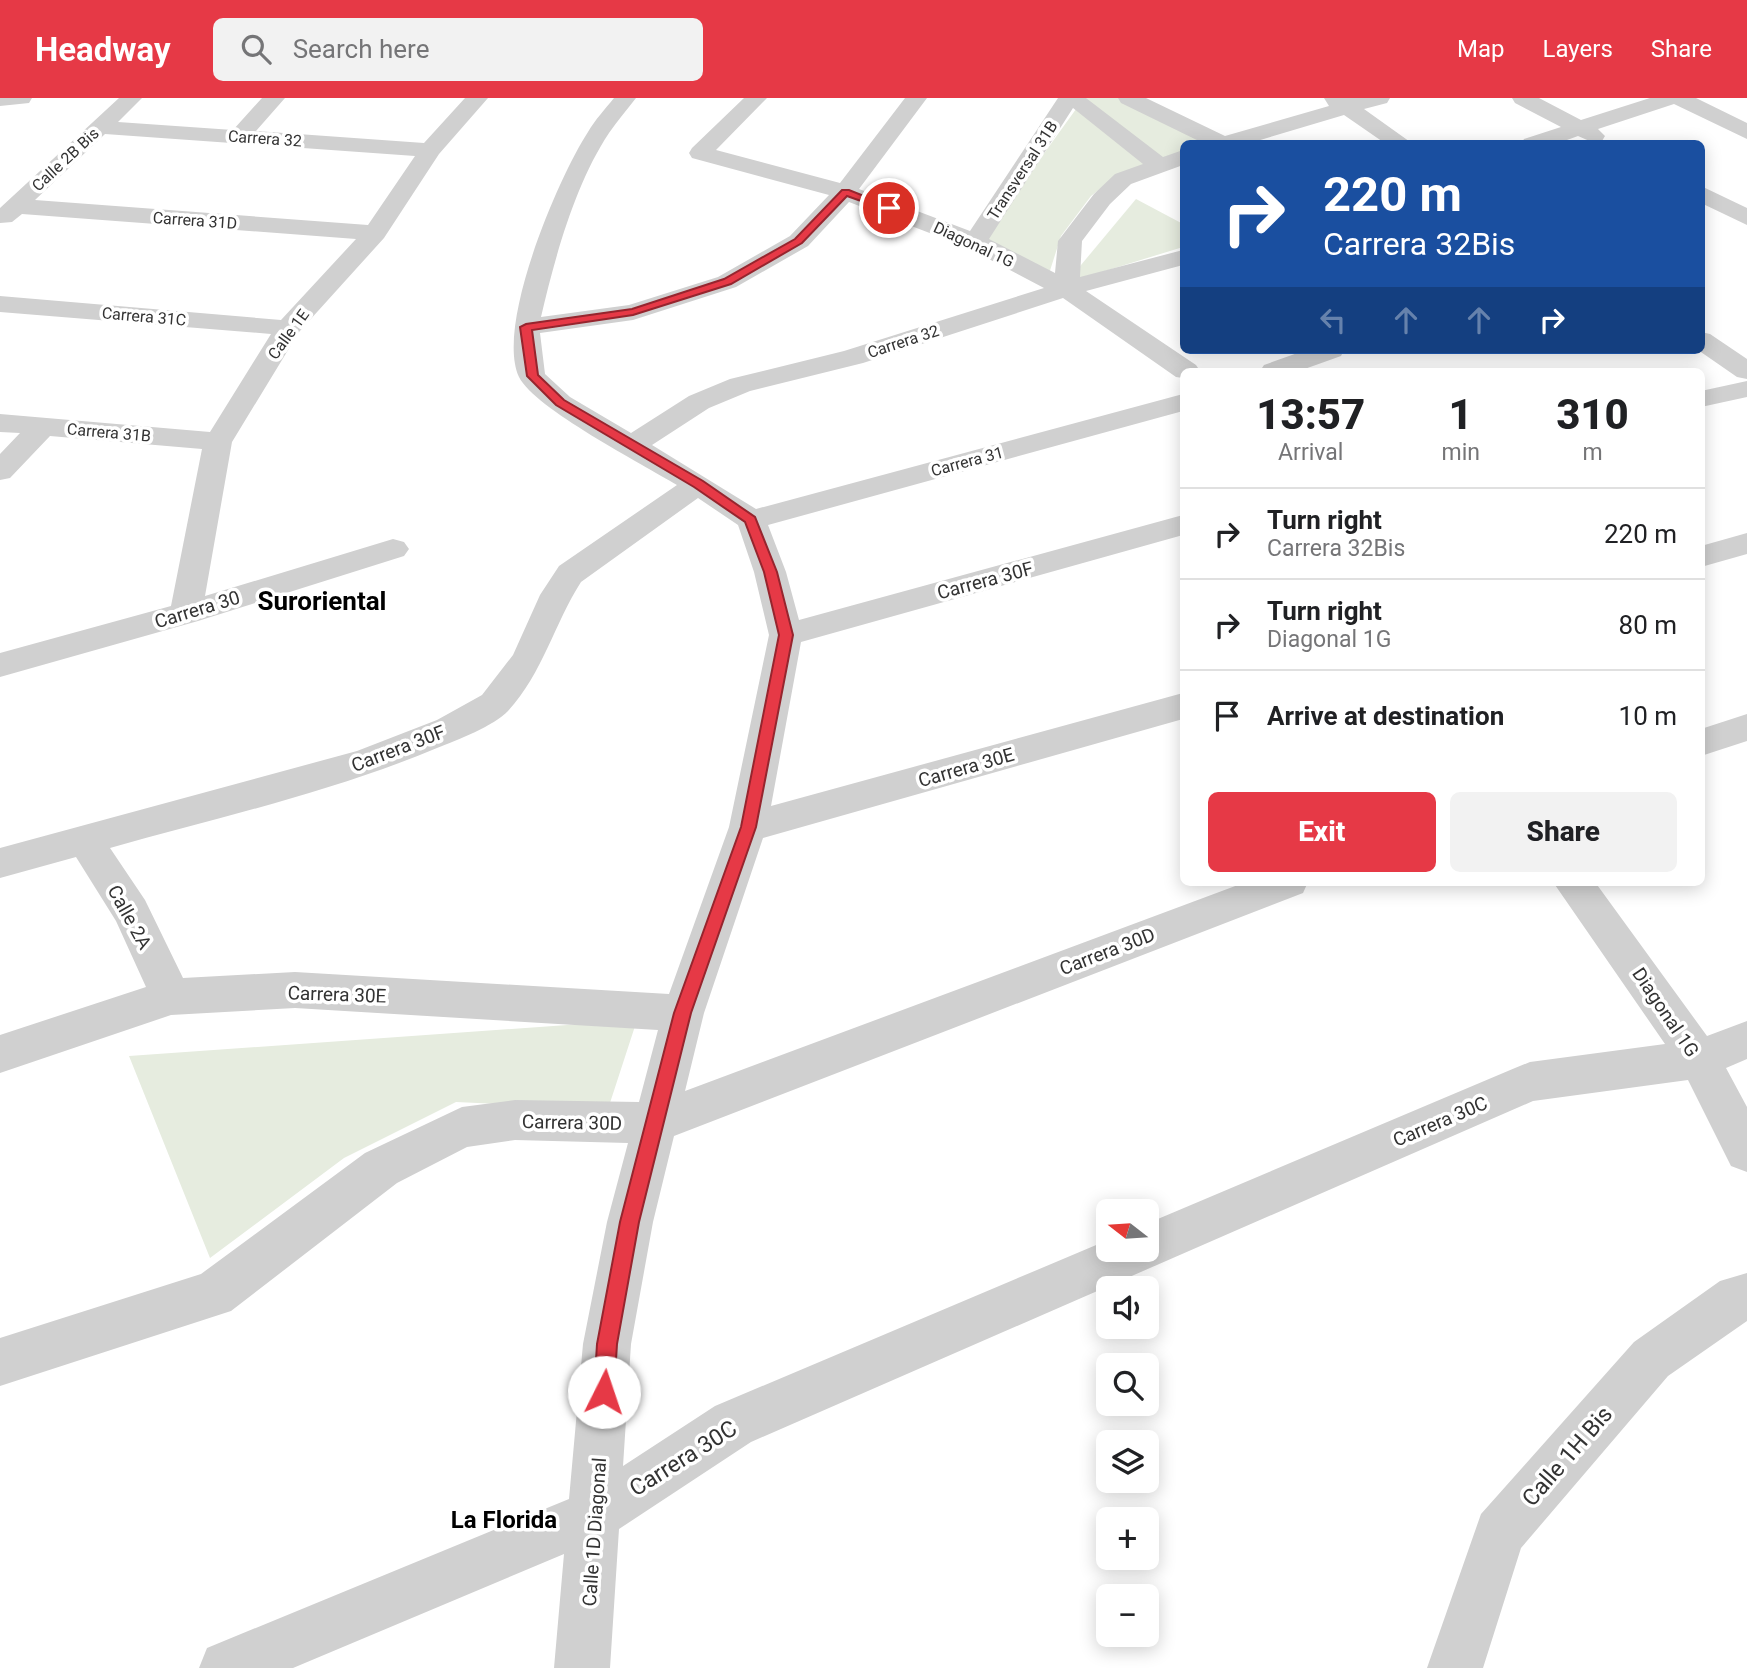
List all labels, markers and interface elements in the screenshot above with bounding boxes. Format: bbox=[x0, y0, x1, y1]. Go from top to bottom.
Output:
search box bbox=[213, 18, 703, 81]
text: Headway bbox=[35, 30, 171, 69]
icon: search bbox=[237, 30, 275, 68]
text: Search here bbox=[293, 34, 429, 64]
text: Map bbox=[1457, 35, 1505, 63]
text: Layers bbox=[1543, 35, 1613, 63]
text: Share bbox=[1651, 35, 1712, 63]
street label: Transversal 31B bbox=[983, 117, 1061, 223]
street label: Calle 2B Bis bbox=[28, 124, 103, 195]
street label: Carrera 32 bbox=[227, 126, 303, 151]
text: 220 m bbox=[1323, 166, 1462, 223]
icon: right bbox=[1208, 168, 1299, 259]
pin bbox=[859, 178, 919, 238]
icon: arrive bbox=[870, 189, 908, 227]
street label: Carrera 31D bbox=[152, 208, 238, 233]
street label: Diagonal 1G bbox=[931, 218, 1017, 271]
text: Carrera 32Bis bbox=[1323, 225, 1515, 263]
icon: left bbox=[1314, 301, 1352, 339]
icon: ahead bbox=[1387, 301, 1425, 339]
icon: ahead bbox=[1460, 301, 1498, 339]
icon: right bbox=[1533, 301, 1571, 339]
street label: Carrera 31C bbox=[101, 303, 187, 330]
street label: Calle 1E bbox=[264, 305, 313, 363]
street label: Carrera 32 bbox=[865, 321, 941, 362]
text: 13:57 bbox=[1256, 390, 1365, 439]
text: 1 bbox=[1449, 390, 1473, 439]
text: 310 bbox=[1556, 390, 1629, 439]
street label: Carrera 31B bbox=[66, 419, 152, 446]
text: Arrival bbox=[1278, 439, 1343, 466]
text: min bbox=[1441, 439, 1480, 466]
text: m bbox=[1582, 439, 1603, 466]
street label: Carrera 31 bbox=[929, 443, 1005, 480]
text: Turn right bbox=[1267, 505, 1382, 535]
icon: right bbox=[1208, 515, 1246, 553]
text: 220 m bbox=[1604, 519, 1677, 549]
text: Carrera 32Bis bbox=[1267, 535, 1405, 562]
street label: Carrera 30F bbox=[935, 557, 1036, 604]
street label: Carrera 30 bbox=[152, 586, 243, 633]
district label: Suroriental bbox=[258, 586, 387, 616]
text: Turn right bbox=[1267, 596, 1382, 626]
icon: right bbox=[1208, 606, 1246, 644]
text: 80 m bbox=[1619, 610, 1677, 640]
text: Diagonal 1G bbox=[1267, 626, 1391, 653]
icon: arrive bbox=[1208, 697, 1246, 735]
text: Arrive at destination bbox=[1267, 701, 1504, 731]
text: 10 m bbox=[1619, 701, 1677, 731]
street label: Carrera 30F bbox=[348, 720, 448, 777]
street label: Carrera 30E bbox=[916, 743, 1017, 792]
button: Exit bbox=[1208, 792, 1436, 872]
button: Share bbox=[1450, 792, 1677, 872]
street label: Calle 2A bbox=[103, 881, 157, 954]
street label: Carrera 30D bbox=[1056, 923, 1158, 980]
street label: Diagonal 1G bbox=[1627, 963, 1704, 1061]
street label: Carrera 30E bbox=[287, 981, 387, 1008]
street label: Carrera 30C bbox=[1390, 1091, 1491, 1152]
street label: Carrera 30D bbox=[522, 1110, 622, 1135]
north arrow bbox=[1096, 1199, 1158, 1262]
map controls bbox=[1096, 1199, 1159, 1647]
button: sound bbox=[1096, 1276, 1159, 1339]
button: search bbox=[1096, 1353, 1159, 1416]
position arrow bbox=[567, 1355, 641, 1429]
street label: Calle 1H Bis bbox=[1517, 1401, 1618, 1512]
street label: Carrera 30C bbox=[625, 1415, 742, 1502]
button: layers bbox=[1096, 1430, 1159, 1493]
street label: Calle 1D Diagonal bbox=[578, 1457, 611, 1607]
district label: La Florida bbox=[451, 1506, 557, 1534]
button: + bbox=[1096, 1507, 1159, 1570]
button: − bbox=[1096, 1584, 1159, 1647]

